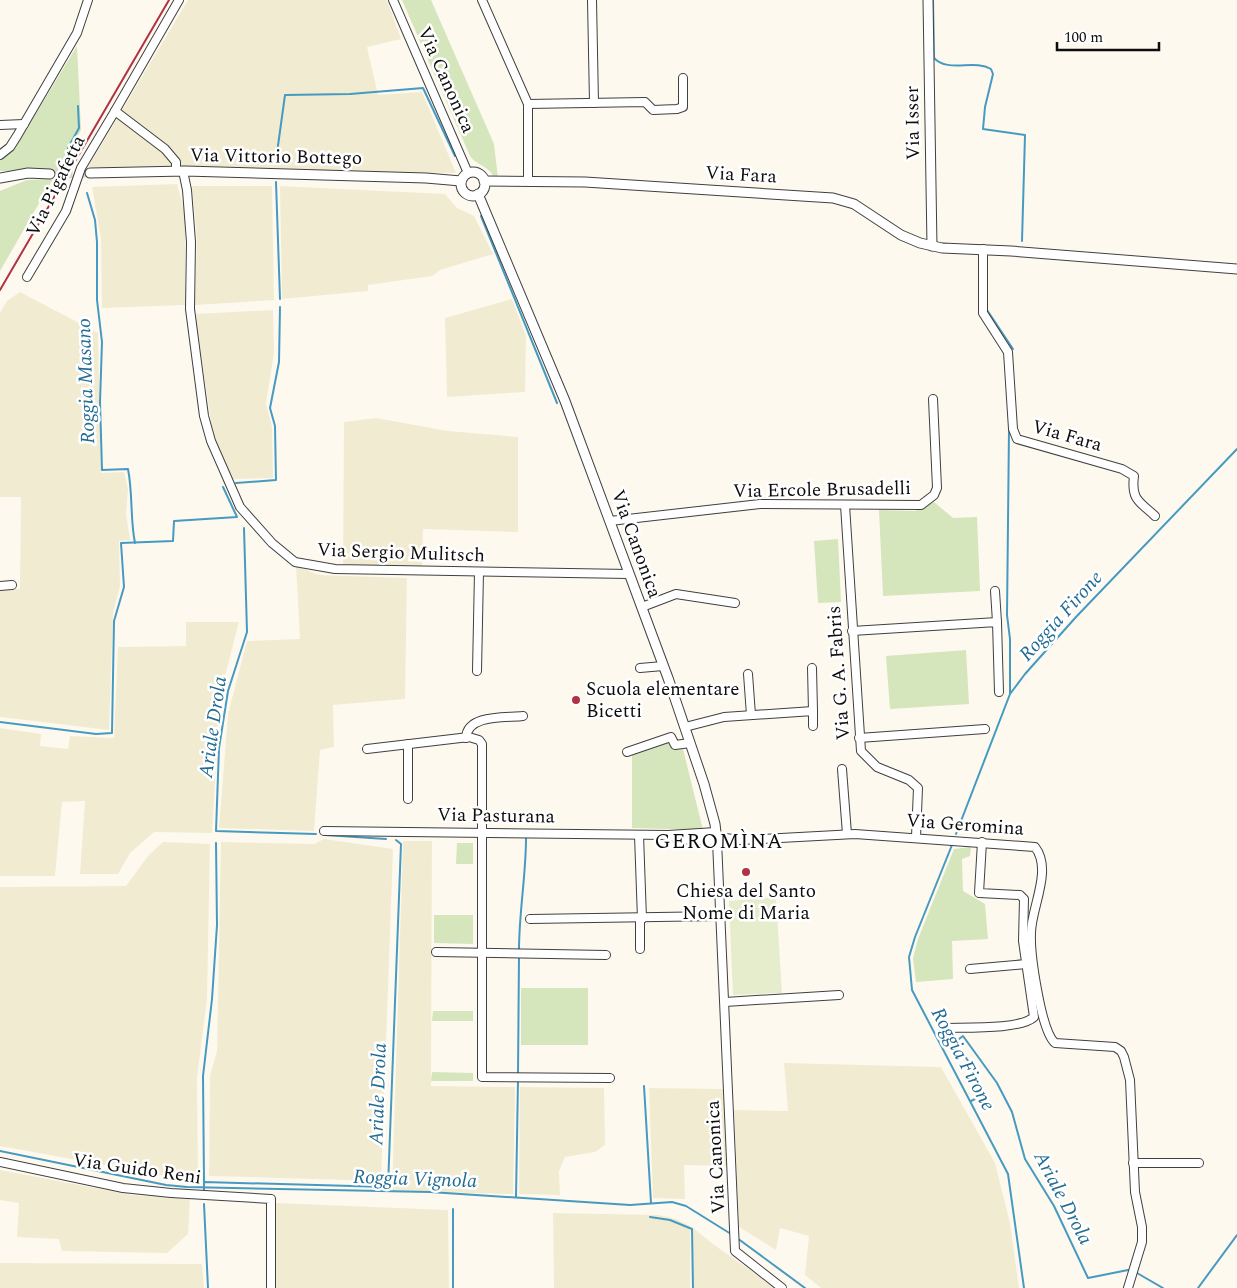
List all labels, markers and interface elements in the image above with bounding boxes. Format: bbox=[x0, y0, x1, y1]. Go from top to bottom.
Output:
scale bar bbox=[1057, 20, 1160, 52]
street label: Via Canonica bbox=[410, 22, 483, 138]
text: 100 m bbox=[1064, 26, 1103, 49]
street label: Via Isser bbox=[898, 85, 928, 160]
street label: Via Pigafetta bbox=[19, 130, 93, 242]
street label: Via Vittorio Bottego bbox=[190, 141, 362, 173]
street label: Via Fara bbox=[704, 159, 778, 191]
water label: Roggia Masano bbox=[69, 317, 103, 445]
street label: Via Fara bbox=[1029, 412, 1106, 460]
street label: Via Ercole Brusadelli bbox=[733, 474, 911, 506]
street label: Via Canonica bbox=[603, 486, 669, 603]
street label: Via Sergio Mulitsch bbox=[316, 536, 486, 570]
water label: Roggia Firone bbox=[1012, 564, 1110, 668]
street label: Via G. A. Fabris bbox=[820, 605, 858, 741]
water label: Ariale Drola bbox=[191, 674, 235, 781]
place label: Scuola elementare Bicetti bbox=[586, 675, 739, 726]
marker: Scuola elementare Bicetti bbox=[570, 694, 582, 706]
street label: Via Pasturana bbox=[437, 800, 556, 832]
street label: Via Geromina bbox=[905, 806, 1026, 844]
district label: GEROMÌNA bbox=[655, 826, 783, 858]
marker: Chiesa del Santo Nome di Maria bbox=[740, 866, 752, 878]
place label: Chiesa del Santo Nome di Maria bbox=[676, 877, 816, 928]
water label: Roggia Firone bbox=[923, 1002, 1003, 1116]
water label: Ariale Drola bbox=[361, 1042, 395, 1147]
street label: Via Canonica bbox=[699, 1099, 733, 1215]
water label: Ariale Drola bbox=[1025, 1145, 1100, 1250]
street label: Via Guido Reni bbox=[71, 1146, 203, 1192]
water label: Roggia Vignola bbox=[352, 1162, 478, 1196]

